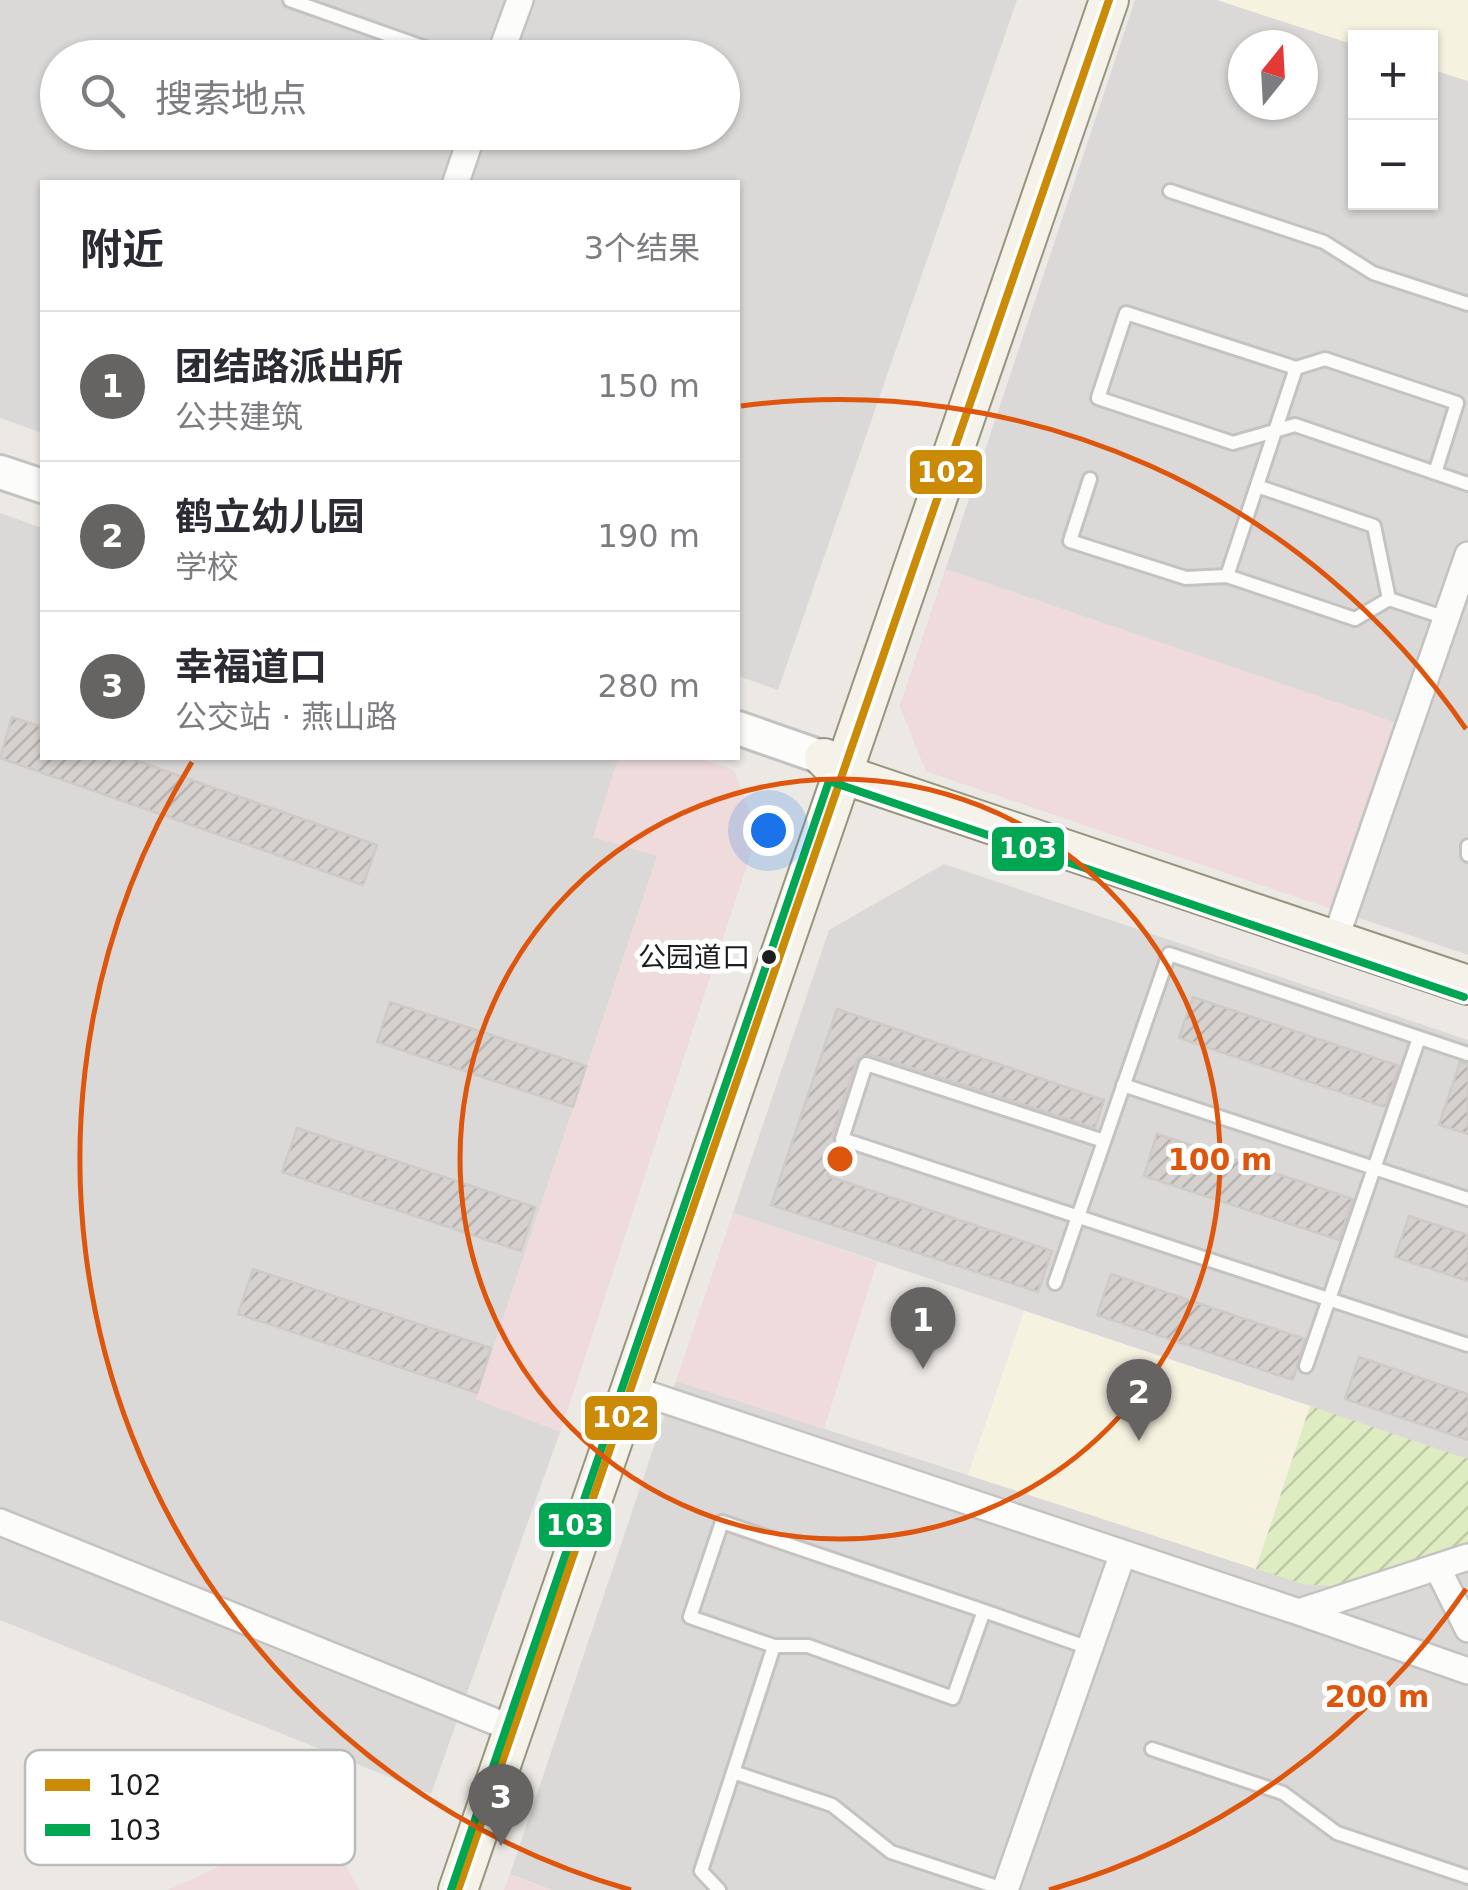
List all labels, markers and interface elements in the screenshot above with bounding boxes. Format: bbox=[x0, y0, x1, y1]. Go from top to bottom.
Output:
north arrow bbox=[1228, 30, 1318, 120]
map controls bbox=[1348, 30, 1438, 210]
button: + bbox=[1348, 30, 1438, 120]
search box bbox=[40, 40, 740, 150]
icon: search bbox=[75, 68, 130, 123]
text: 搜索地点 bbox=[155, 77, 307, 121]
button: − bbox=[1348, 120, 1438, 210]
text: 附近 bbox=[80, 225, 164, 274]
text: 3个结果 bbox=[584, 229, 700, 267]
text: 团结路派出所 bbox=[175, 345, 403, 389]
text: 1 bbox=[101, 367, 124, 405]
text: 150 m bbox=[598, 367, 700, 405]
text: 公共建筑 bbox=[175, 398, 303, 436]
line badge: 102 bbox=[908, 448, 984, 496]
text: 102 bbox=[917, 456, 975, 489]
text: 鹤立幼儿园 bbox=[175, 495, 365, 539]
text: 2 bbox=[101, 517, 124, 555]
text: 190 m bbox=[598, 517, 700, 555]
text: 学校 bbox=[175, 548, 239, 586]
text: 幸福道口 bbox=[175, 645, 327, 689]
text: 3 bbox=[101, 667, 124, 705]
text: 280 m bbox=[598, 667, 700, 705]
text: 公交站 · 燕山路 bbox=[175, 698, 398, 736]
your location bbox=[743, 805, 794, 856]
line badge: 103 bbox=[990, 825, 1066, 873]
text: 103 bbox=[999, 832, 1057, 865]
place label: 公园道口 bbox=[638, 941, 750, 974]
marker: 公园道口 bbox=[759, 947, 779, 967]
centre of rings bbox=[822, 1141, 858, 1177]
text: 100 m bbox=[1168, 1142, 1272, 1177]
pin: 1 bbox=[890, 1286, 956, 1369]
pin: 2 bbox=[1106, 1358, 1172, 1441]
line badge: 102 bbox=[583, 1394, 659, 1442]
text: 102 bbox=[592, 1401, 650, 1434]
line badge: 103 bbox=[537, 1501, 613, 1549]
text: 103 bbox=[546, 1509, 604, 1542]
text: 200 m bbox=[1325, 1679, 1429, 1714]
legend bbox=[25, 1750, 355, 1865]
pin: 3 bbox=[468, 1764, 534, 1846]
text: 102 bbox=[108, 1769, 161, 1802]
text: 103 bbox=[108, 1814, 161, 1847]

